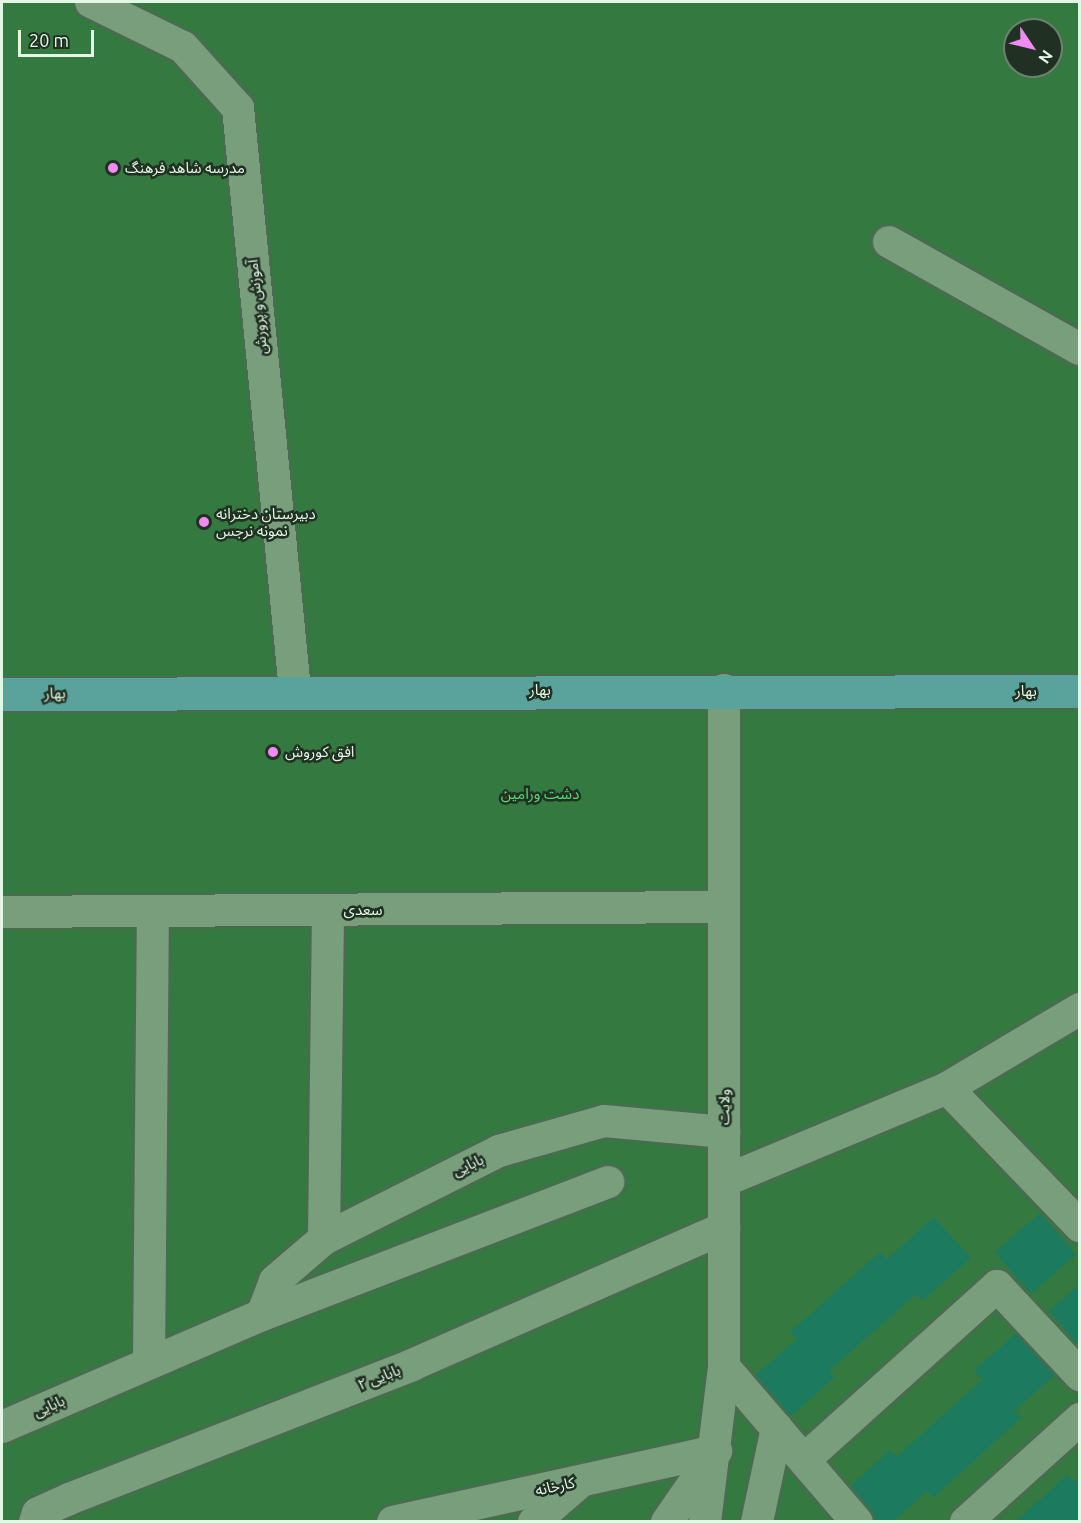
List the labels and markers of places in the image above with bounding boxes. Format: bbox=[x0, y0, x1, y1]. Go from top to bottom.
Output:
place label: مدرسه شاهد فرهنگ bbox=[125, 159, 245, 177]
marker: مدرسه شاهد فرهنگ bbox=[106, 161, 120, 175]
place label: دبیرستان دخترانه نمونه نرجس bbox=[216, 504, 316, 539]
marker: دبیرستان دخترانه نمونه نرجس bbox=[197, 515, 211, 529]
place label: افق کوروش bbox=[285, 743, 354, 761]
marker: افق کوروش bbox=[266, 745, 280, 759]

